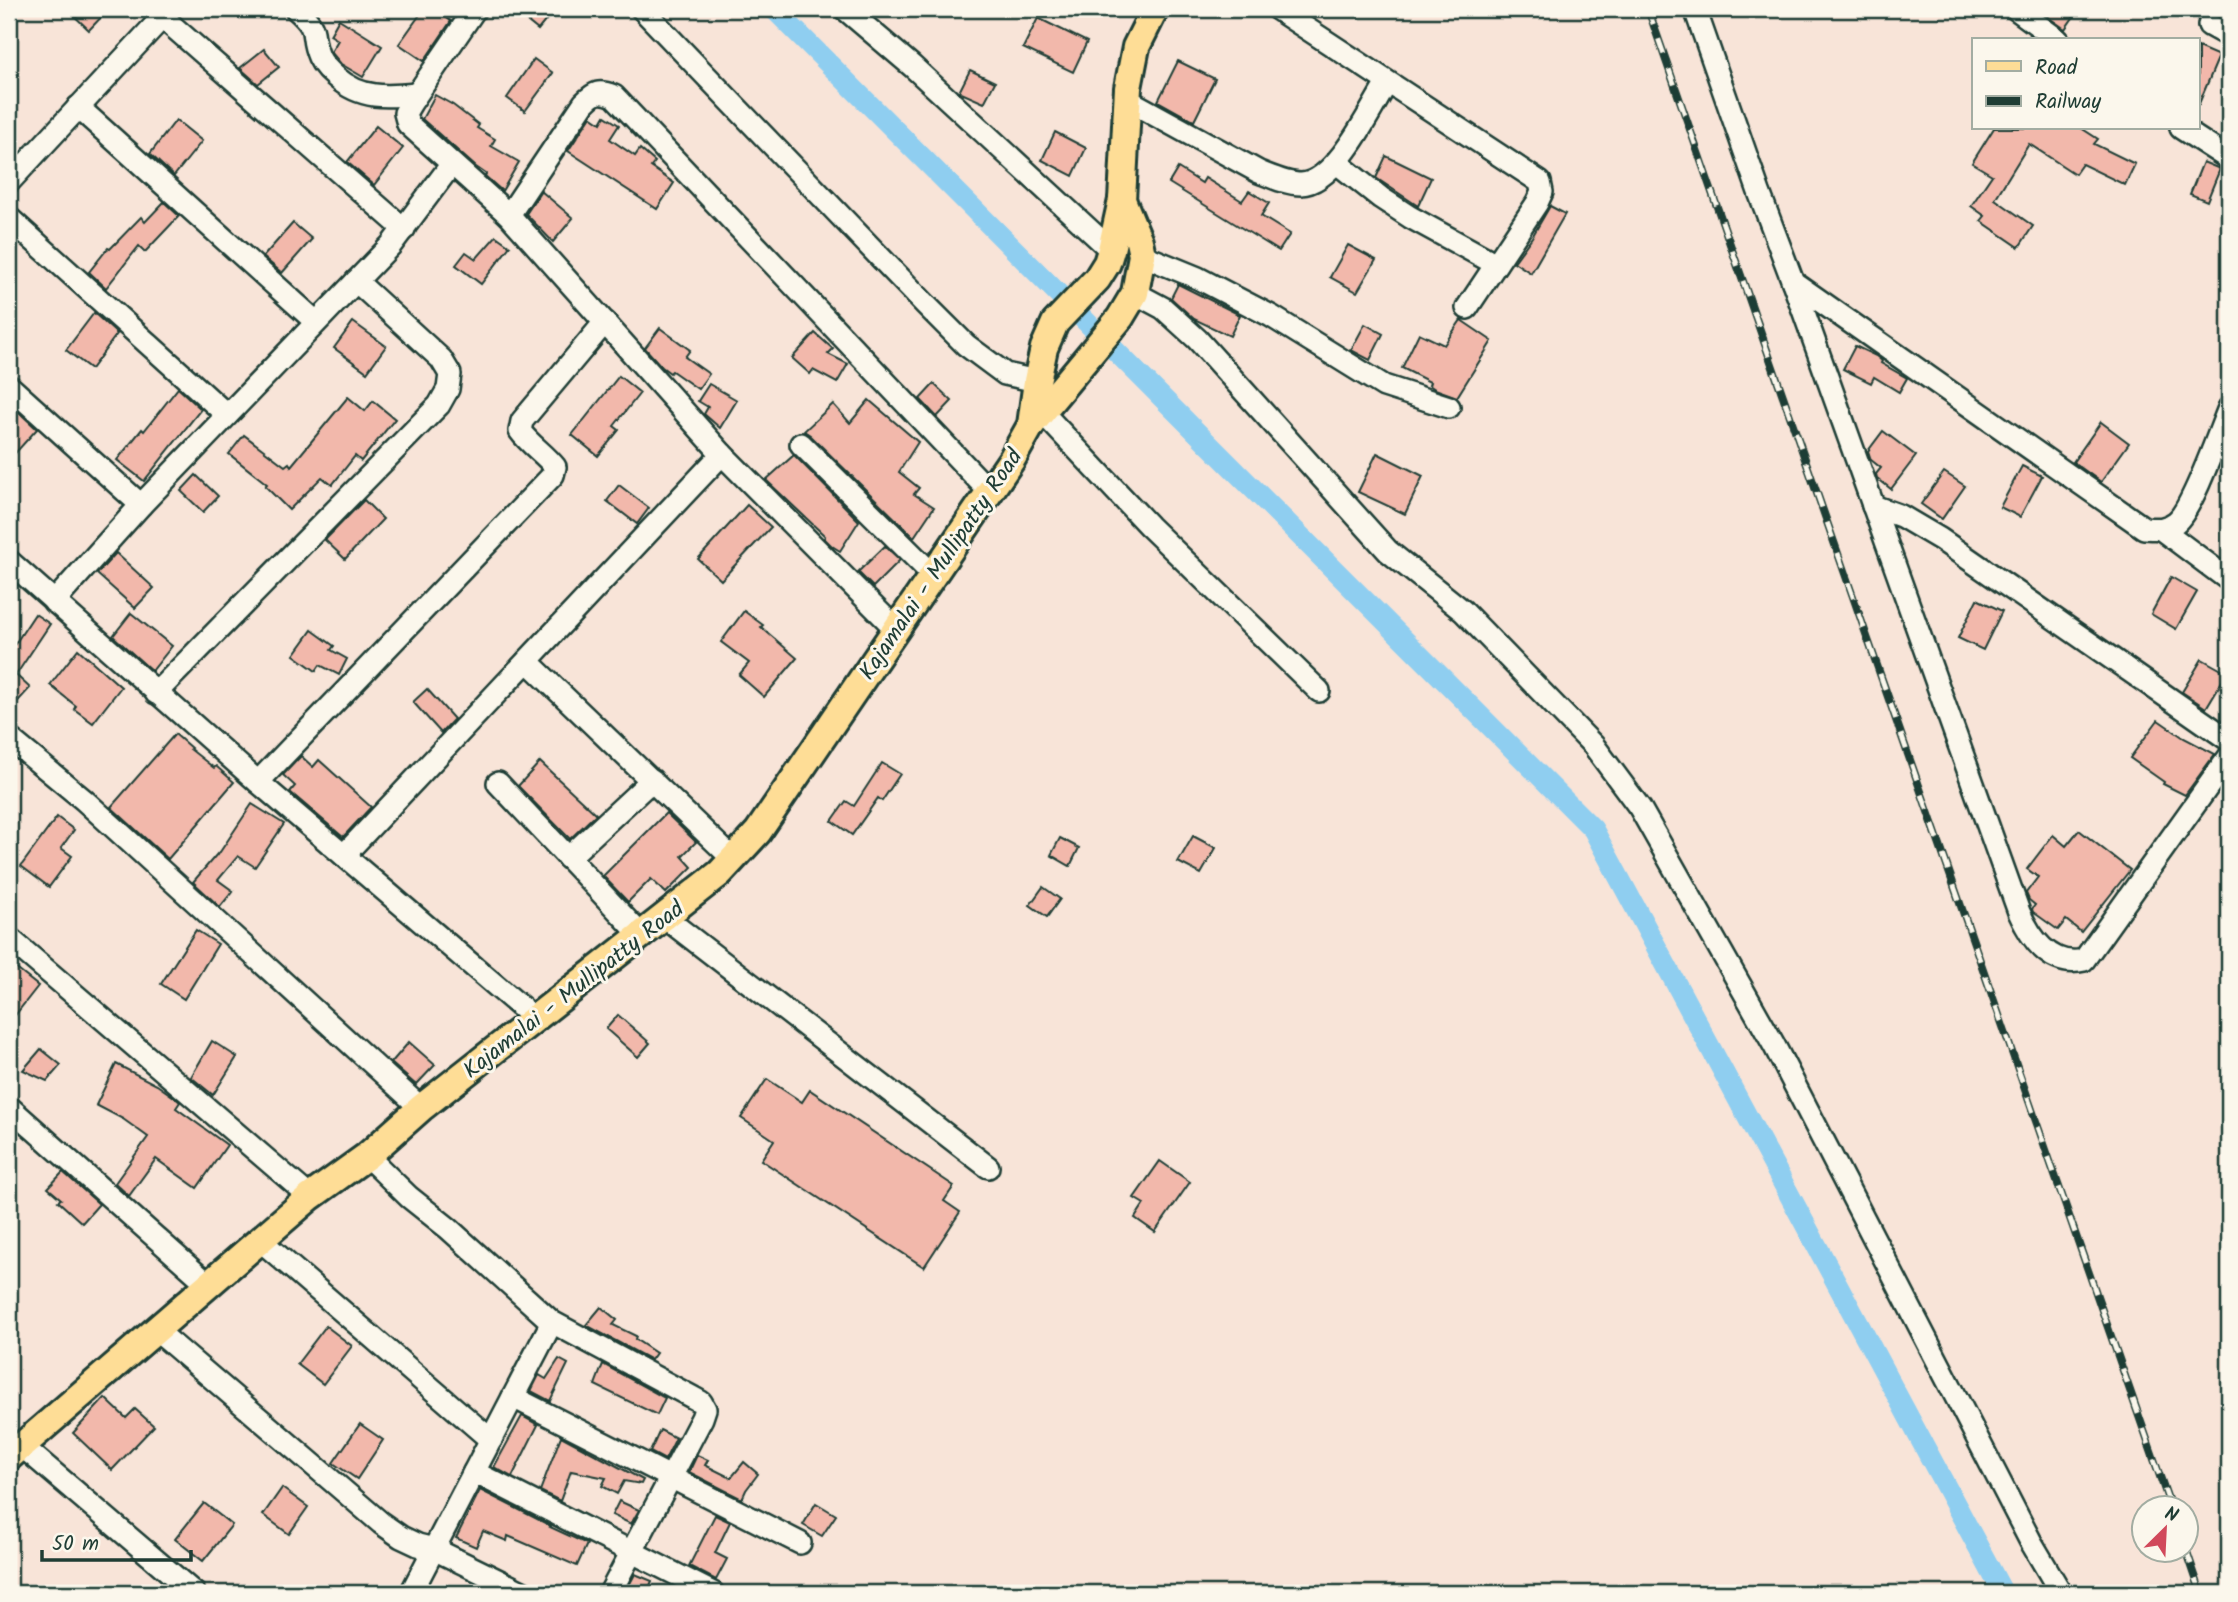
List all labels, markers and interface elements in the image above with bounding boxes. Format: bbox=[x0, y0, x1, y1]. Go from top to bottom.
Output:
legend bbox=[1972, 38, 2200, 130]
text: Road bbox=[2035, 52, 2078, 85]
text: Railway bbox=[2035, 86, 2101, 119]
street label: Kajamalai - Mullipatty Road bbox=[850, 442, 1033, 688]
street label: Kajamalai - Mullipatty Road bbox=[456, 892, 693, 1089]
north arrow bbox=[2130, 1494, 2200, 1564]
text: N bbox=[2160, 1499, 2183, 1531]
scale bar bbox=[42, 1518, 191, 1562]
text: 50 m bbox=[52, 1528, 99, 1561]

